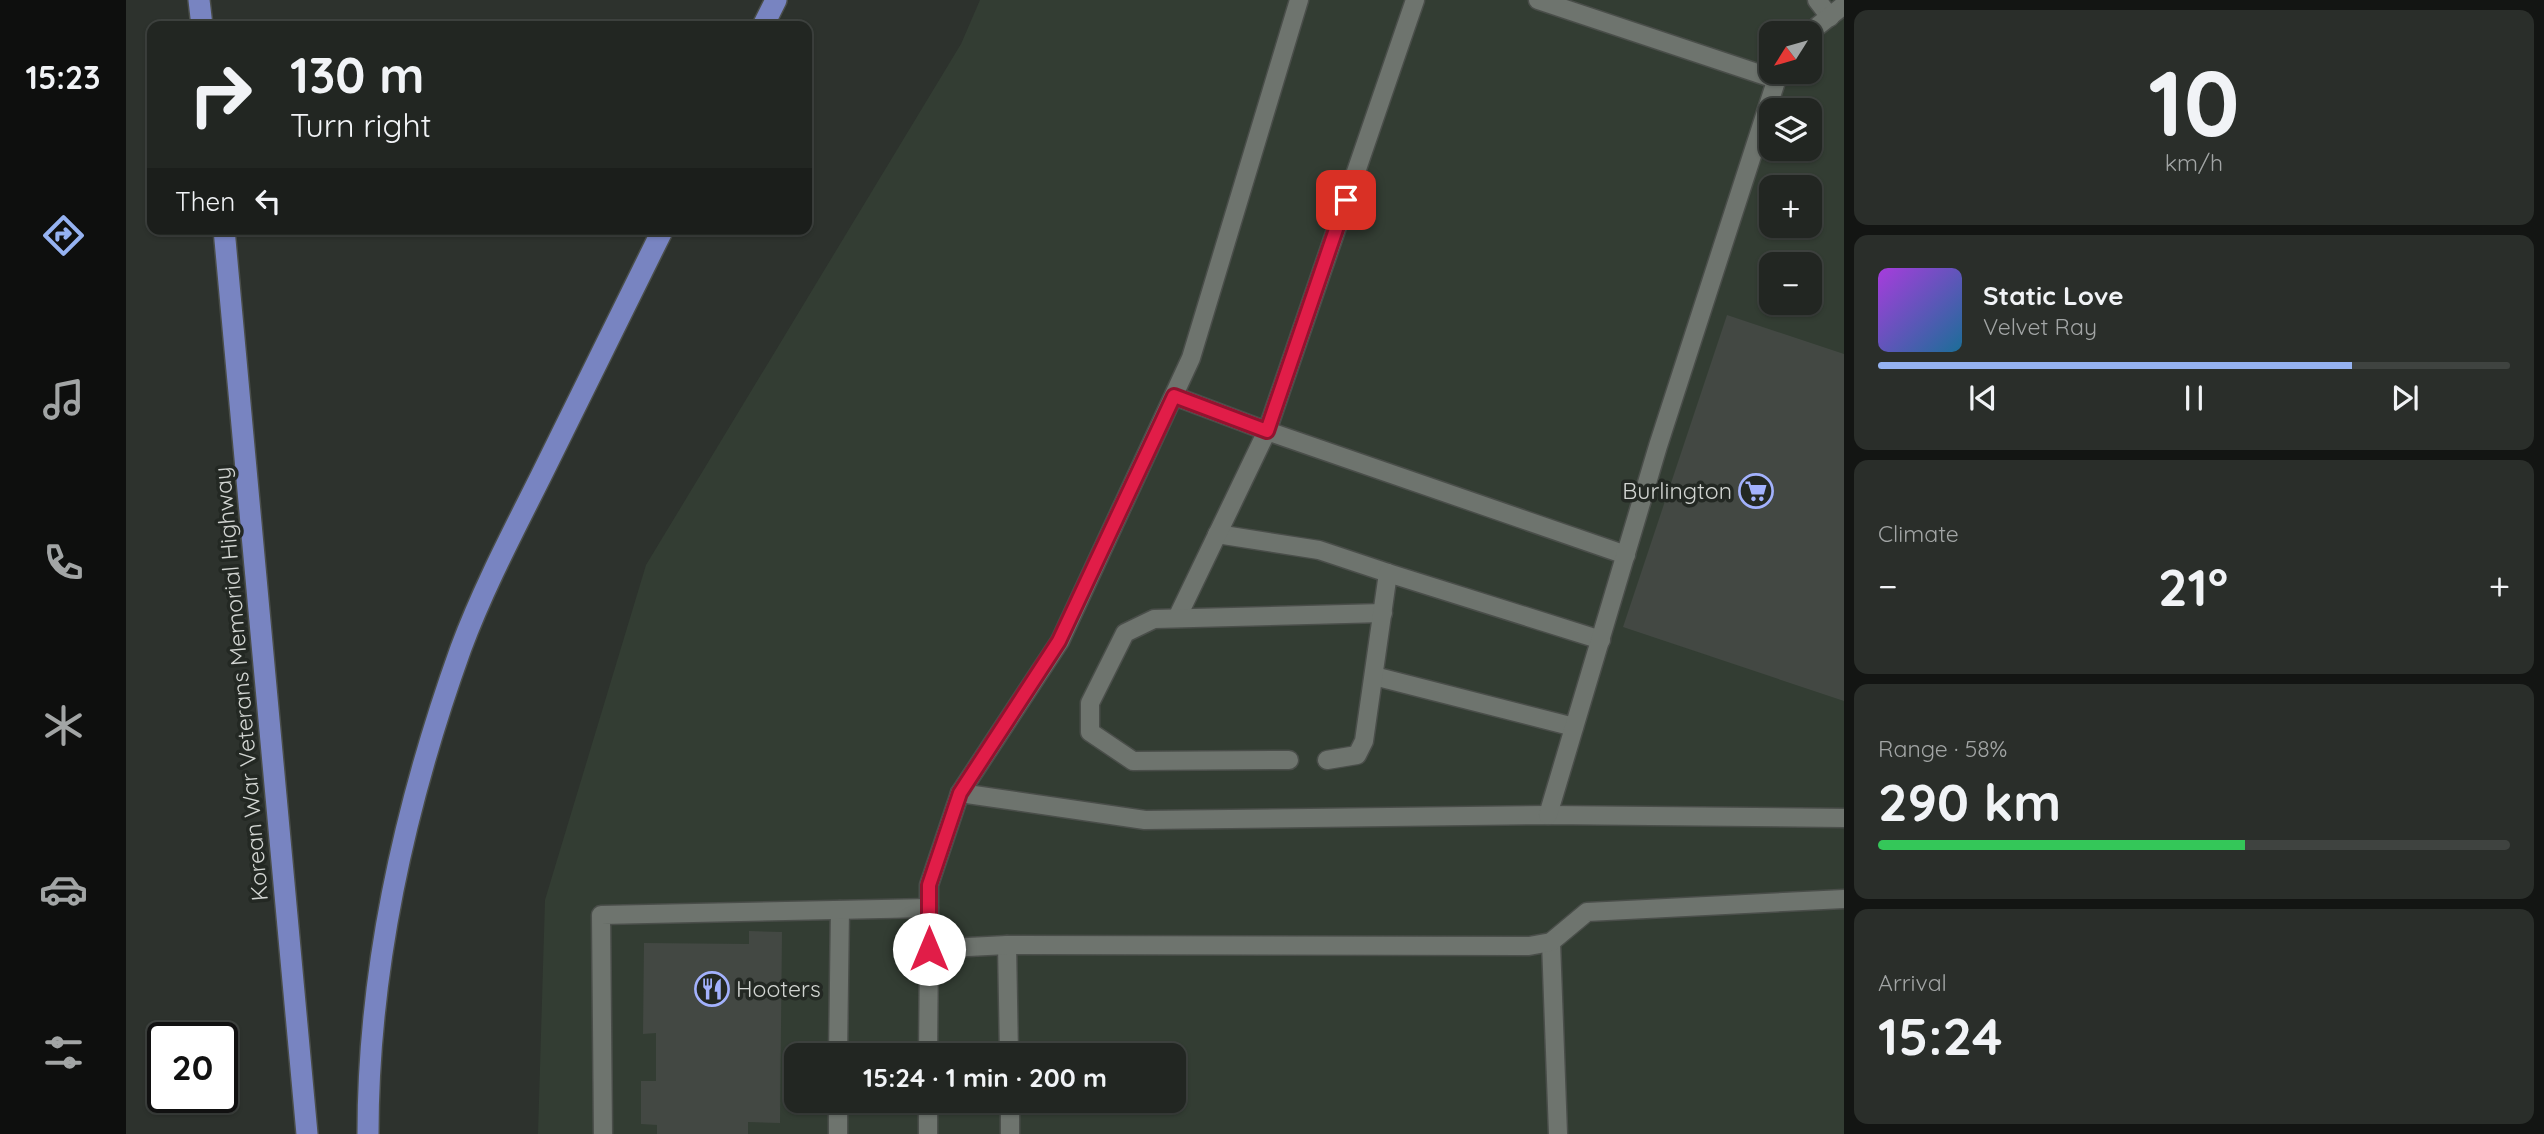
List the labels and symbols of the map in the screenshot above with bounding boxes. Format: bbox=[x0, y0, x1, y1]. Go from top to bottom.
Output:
north arrow bbox=[1759, 21, 1822, 84]
pin bbox=[1316, 170, 1376, 230]
street label: Korean War Veterans Memorial Highway bbox=[207, 466, 274, 902]
supermarket icon: Burlington bbox=[1737, 472, 1775, 510]
place label: Burlington bbox=[1622, 476, 1732, 505]
position arrow bbox=[892, 912, 966, 986]
restaurant icon: Hooters bbox=[693, 970, 731, 1008]
place label: Hooters bbox=[736, 974, 821, 1003]
speed limit sign: 20 bbox=[147, 1022, 238, 1113]

